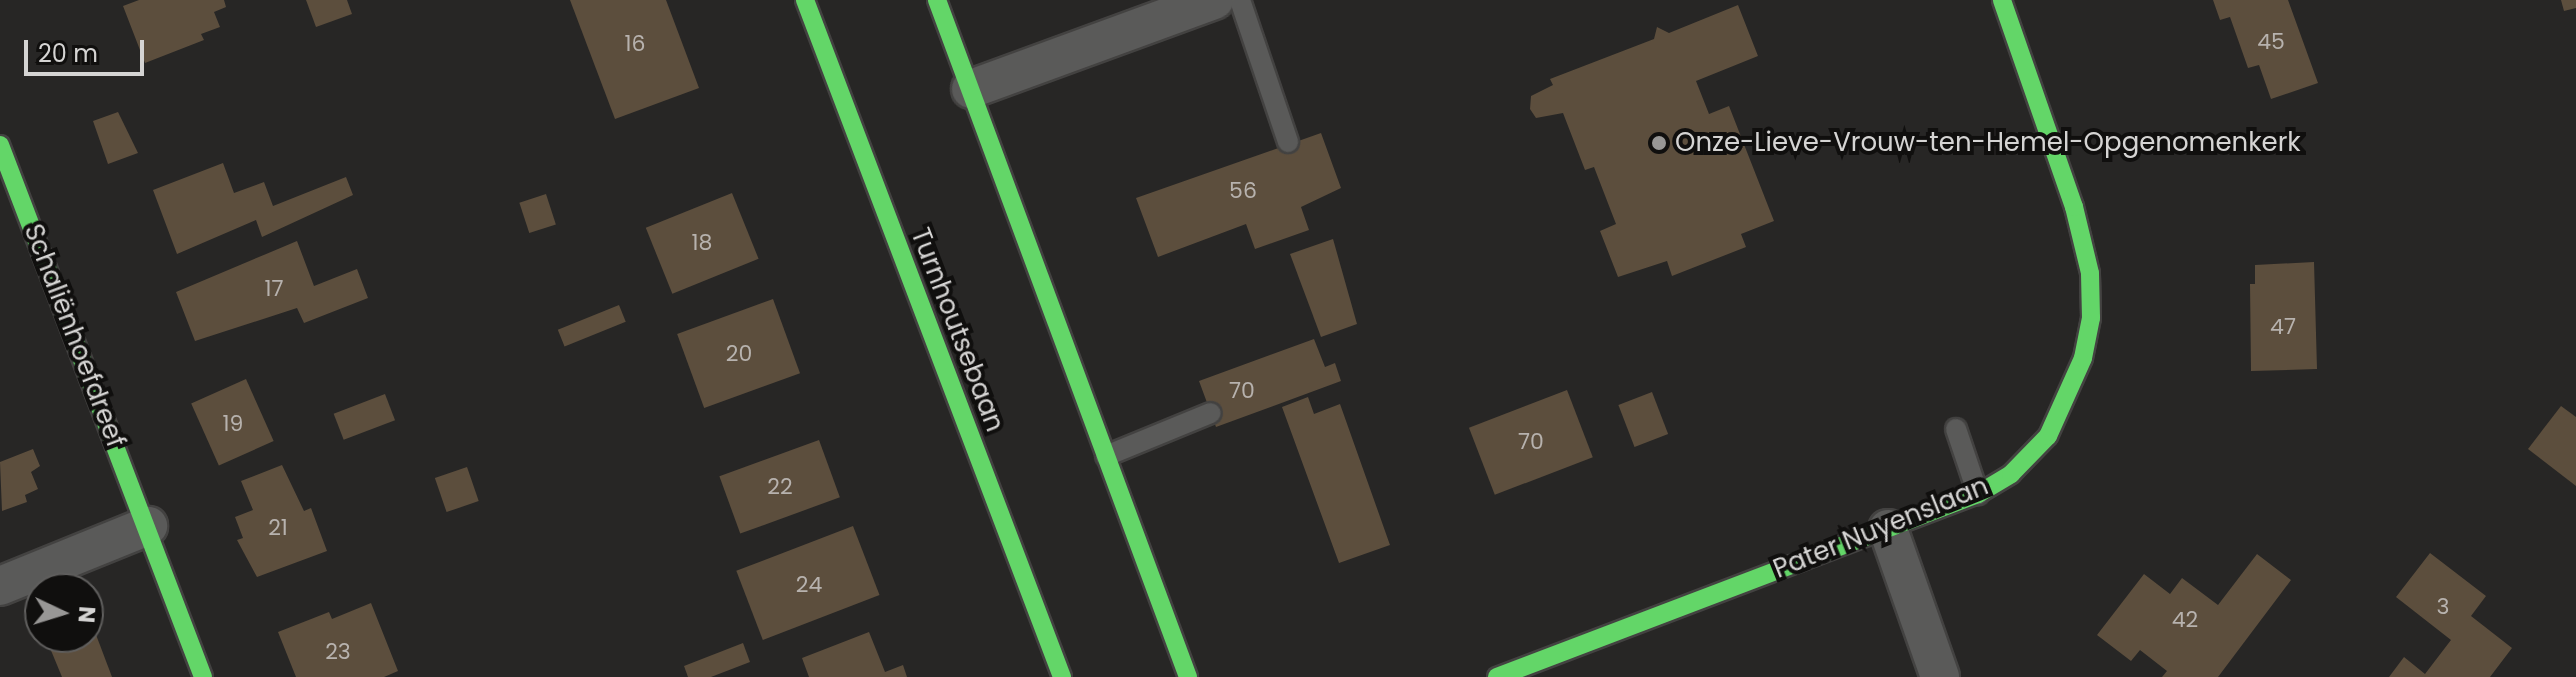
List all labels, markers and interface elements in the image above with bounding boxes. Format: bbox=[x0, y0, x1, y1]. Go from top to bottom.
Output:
scale bar bbox=[28, 24, 148, 74]
house number: 45 bbox=[2257, 29, 2285, 55]
house number: 16 bbox=[624, 31, 646, 57]
text: 20 m bbox=[38, 37, 98, 70]
place label: Onze-Lieve-Vrouw-ten-Hemel-Opgenomenkerk bbox=[1675, 127, 2301, 159]
marker: Onze-Lieve-Vrouw-ten-Hemel-Opgenomenkerk bbox=[1650, 134, 1668, 152]
house number: 56 bbox=[1229, 178, 1257, 204]
street label: Schaliënhoefdreef bbox=[17, 220, 131, 452]
street label: Turnhoutsebaan bbox=[904, 224, 1010, 436]
house number: 18 bbox=[692, 230, 712, 256]
house number: 17 bbox=[264, 276, 284, 302]
house number: 47 bbox=[2270, 314, 2296, 340]
house number: 20 bbox=[726, 341, 752, 367]
house number: 70 bbox=[1229, 378, 1255, 404]
house number: 19 bbox=[223, 411, 243, 437]
house number: 70 bbox=[1518, 429, 1544, 455]
street label: Pater Nuyenslaan bbox=[1769, 471, 1993, 585]
house number: 22 bbox=[767, 474, 793, 500]
house number: 21 bbox=[268, 515, 288, 541]
house number: 24 bbox=[796, 572, 822, 598]
north arrow bbox=[24, 573, 104, 653]
house number: 3 bbox=[2437, 594, 2449, 620]
text: N bbox=[70, 605, 102, 624]
house number: 42 bbox=[2172, 607, 2198, 633]
house number: 23 bbox=[325, 639, 351, 665]

